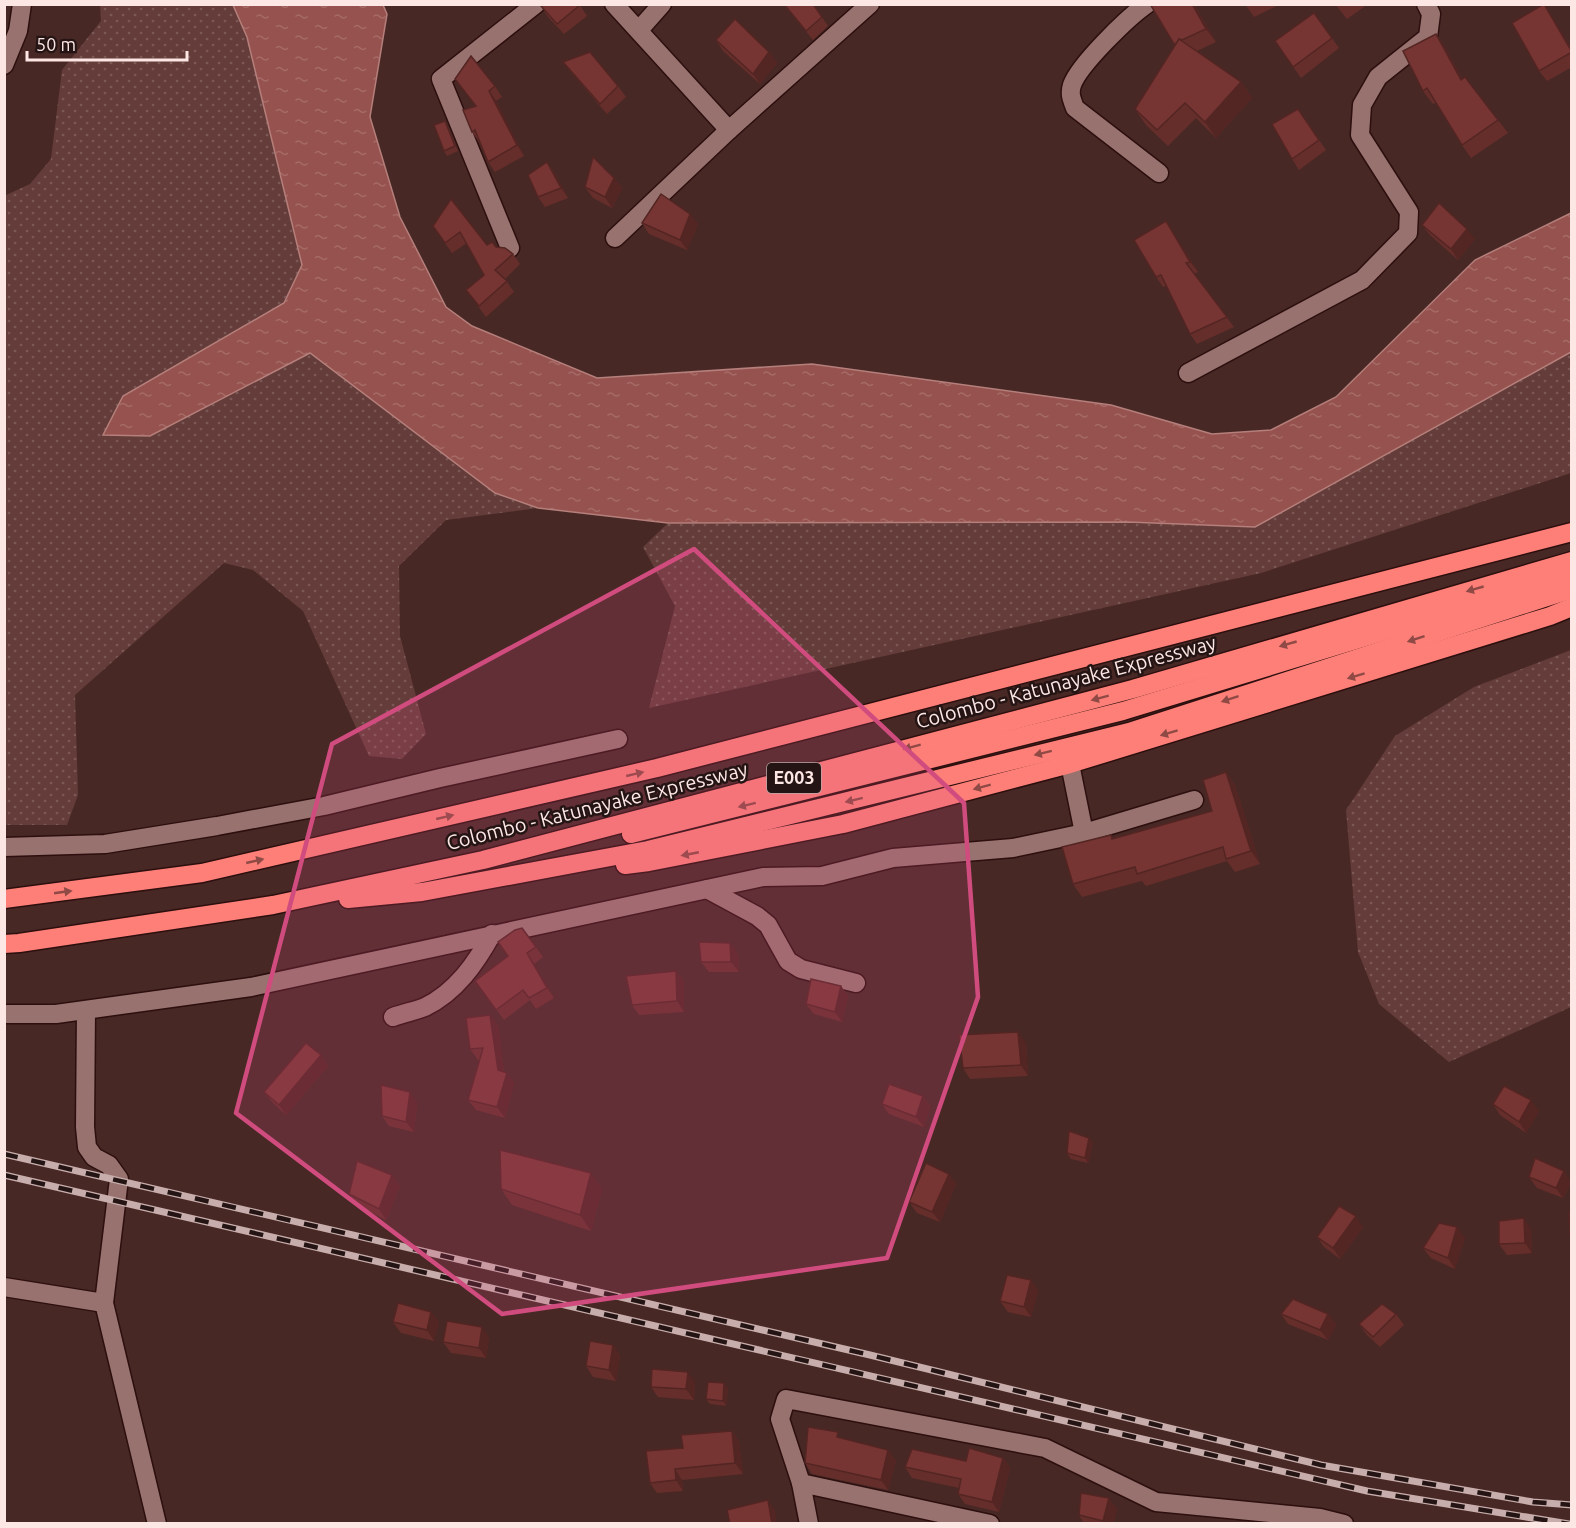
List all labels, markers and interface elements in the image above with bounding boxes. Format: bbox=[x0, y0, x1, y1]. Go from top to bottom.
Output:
scale bar bbox=[27, 24, 188, 62]
text: 50 m bbox=[36, 34, 76, 54]
one-way arrow bbox=[1466, 585, 1484, 594]
street label: Colombo - Katunayake Expressway bbox=[913, 630, 1219, 733]
one-way arrow bbox=[1407, 635, 1425, 645]
one-way arrow bbox=[1279, 640, 1297, 649]
one-way arrow bbox=[1347, 672, 1365, 681]
one-way arrow bbox=[1091, 693, 1110, 703]
one-way arrow bbox=[1221, 695, 1239, 704]
one-way arrow bbox=[1160, 729, 1178, 738]
one-way arrow bbox=[903, 743, 921, 753]
one-way arrow bbox=[1034, 748, 1052, 758]
street label: Colombo - Katunayake Expressway bbox=[444, 757, 750, 854]
road number: E003 bbox=[767, 763, 821, 793]
one-way arrow bbox=[626, 768, 644, 778]
one-way arrow bbox=[973, 783, 991, 793]
one-way arrow bbox=[844, 795, 863, 805]
one-way arrow bbox=[738, 801, 756, 811]
one-way arrow bbox=[436, 812, 454, 822]
one-way arrow bbox=[680, 850, 699, 859]
one-way arrow bbox=[246, 856, 265, 865]
one-way arrow bbox=[53, 887, 72, 897]

